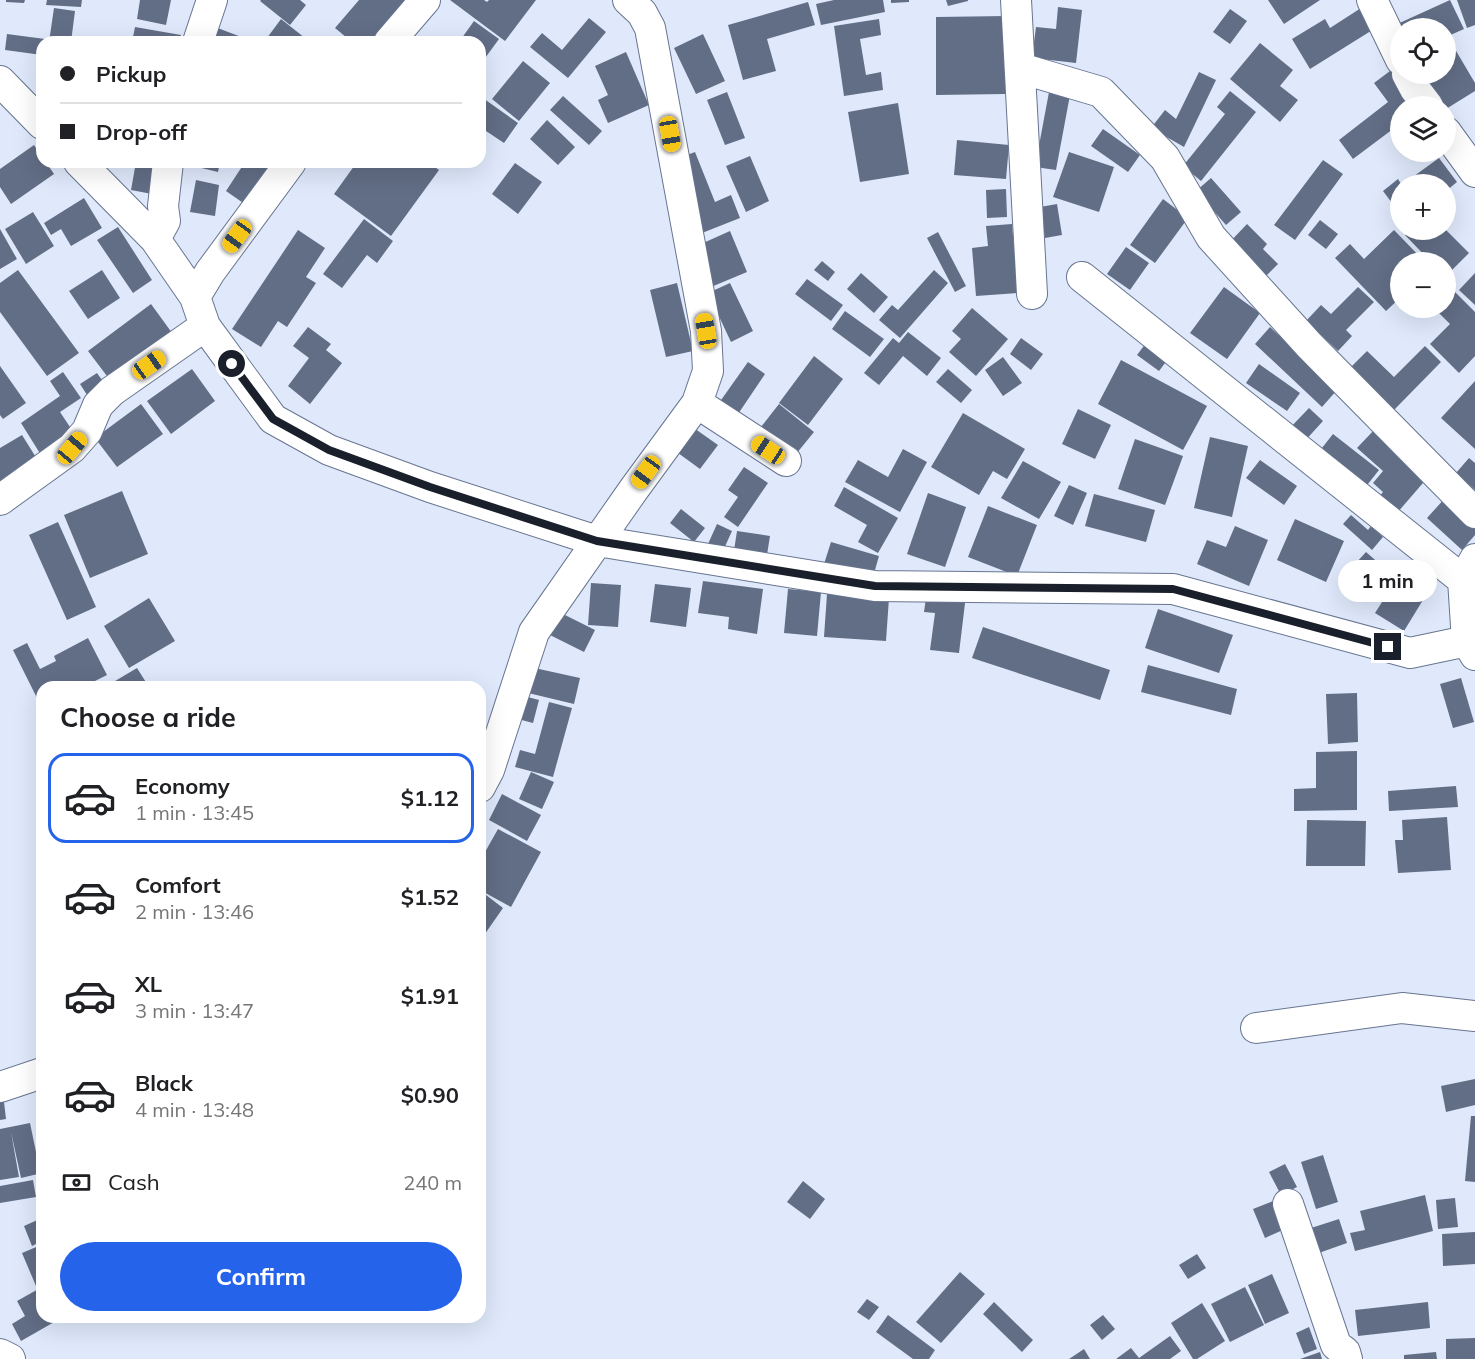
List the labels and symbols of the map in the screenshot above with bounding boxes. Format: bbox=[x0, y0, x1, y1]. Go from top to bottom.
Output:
car bbox=[658, 115, 682, 153]
car bbox=[219, 216, 255, 256]
car bbox=[694, 312, 718, 350]
car bbox=[129, 347, 169, 383]
route start bbox=[218, 350, 245, 377]
car bbox=[54, 428, 90, 468]
car bbox=[748, 433, 788, 467]
car bbox=[628, 452, 664, 492]
callout: 1 min bbox=[1338, 560, 1438, 602]
route end bbox=[1374, 633, 1401, 660]

